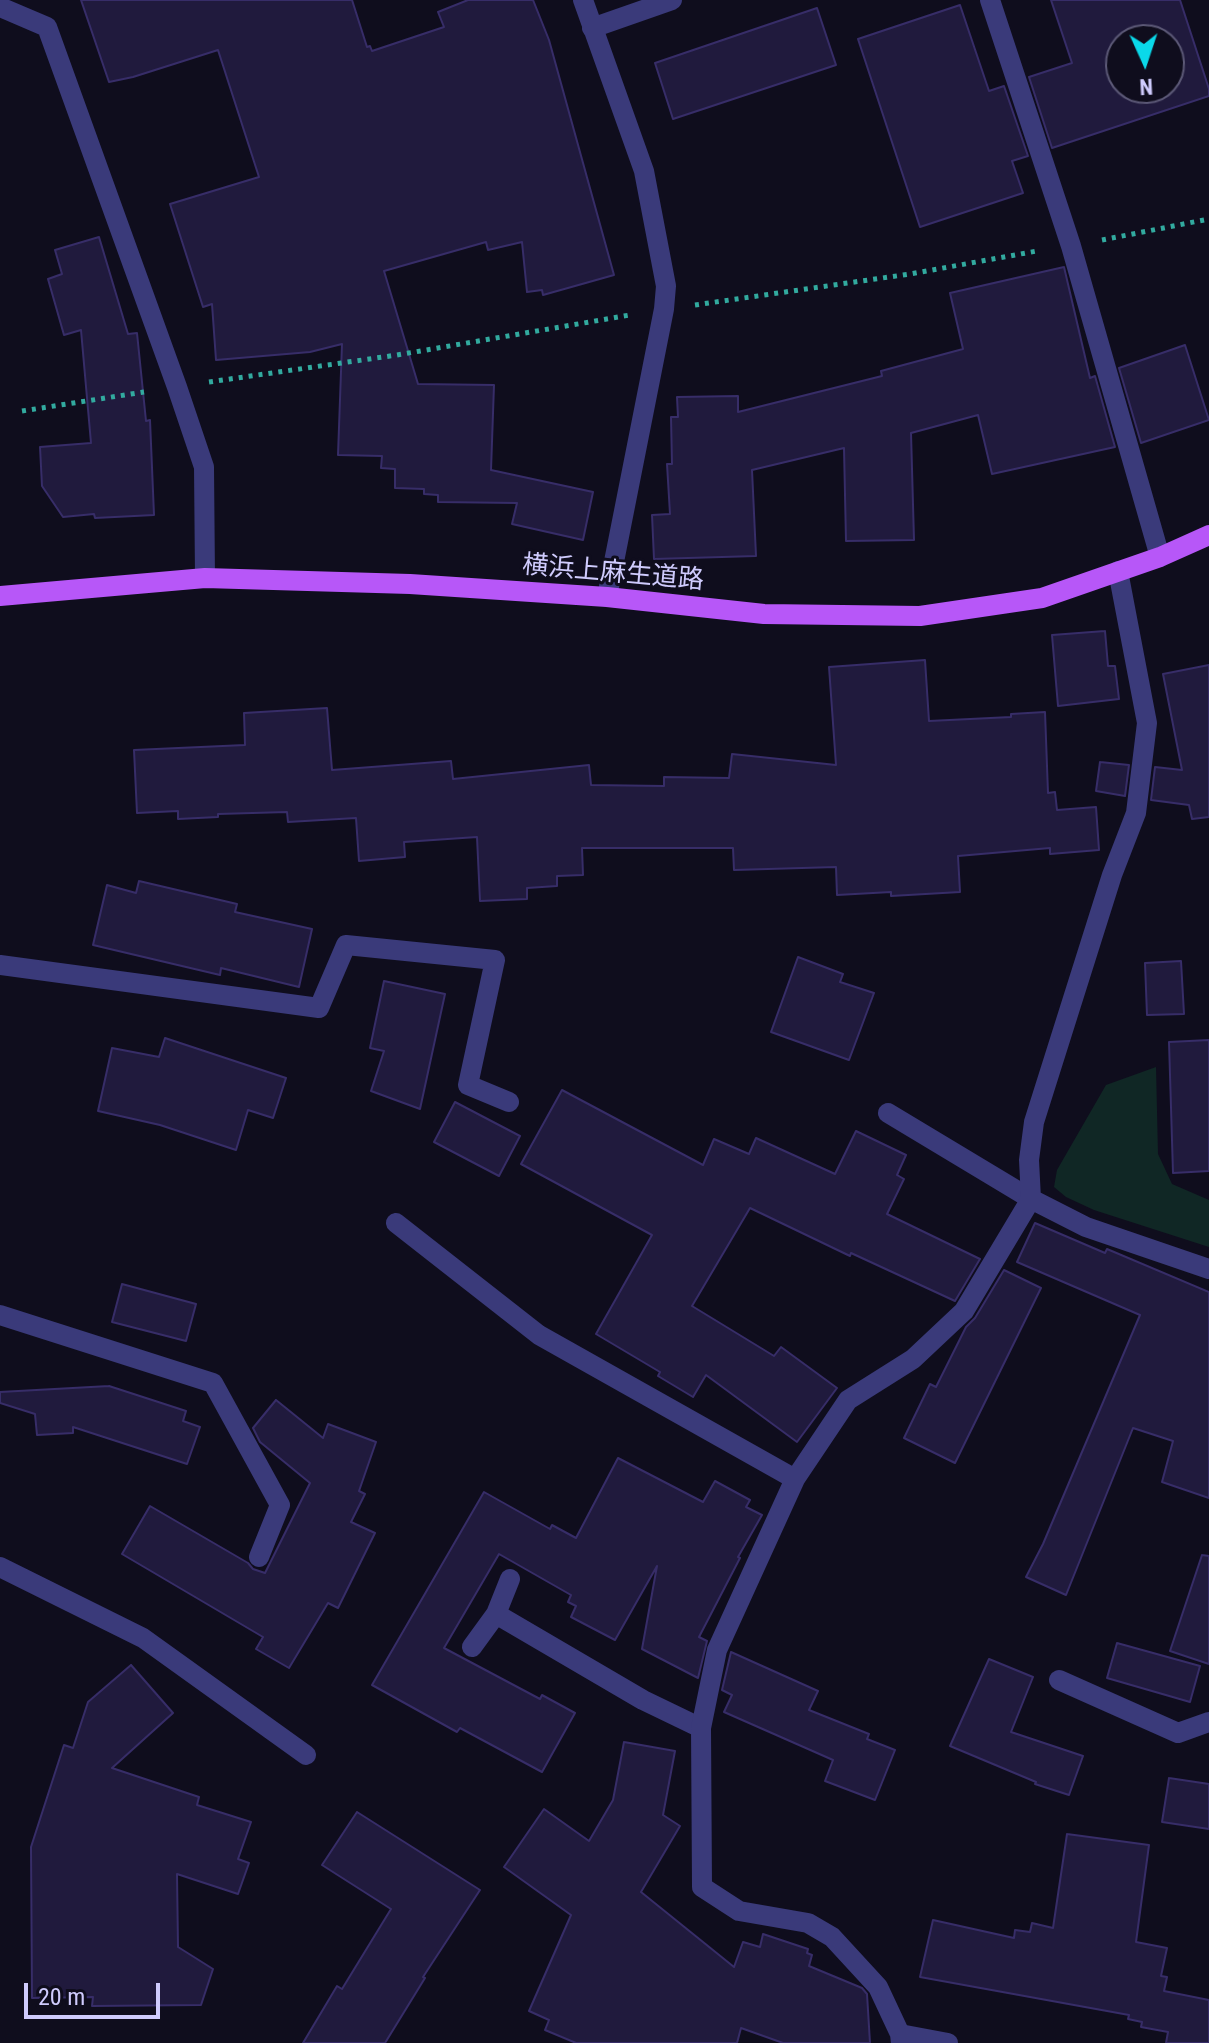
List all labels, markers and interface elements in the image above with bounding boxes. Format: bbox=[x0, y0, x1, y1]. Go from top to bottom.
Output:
north arrow bbox=[1105, 24, 1185, 104]
text: N bbox=[1139, 74, 1154, 99]
street label: 横浜上麻生道路 bbox=[521, 551, 705, 597]
scale bar bbox=[28, 1967, 164, 2017]
text: 20 m bbox=[38, 1983, 85, 2011]

